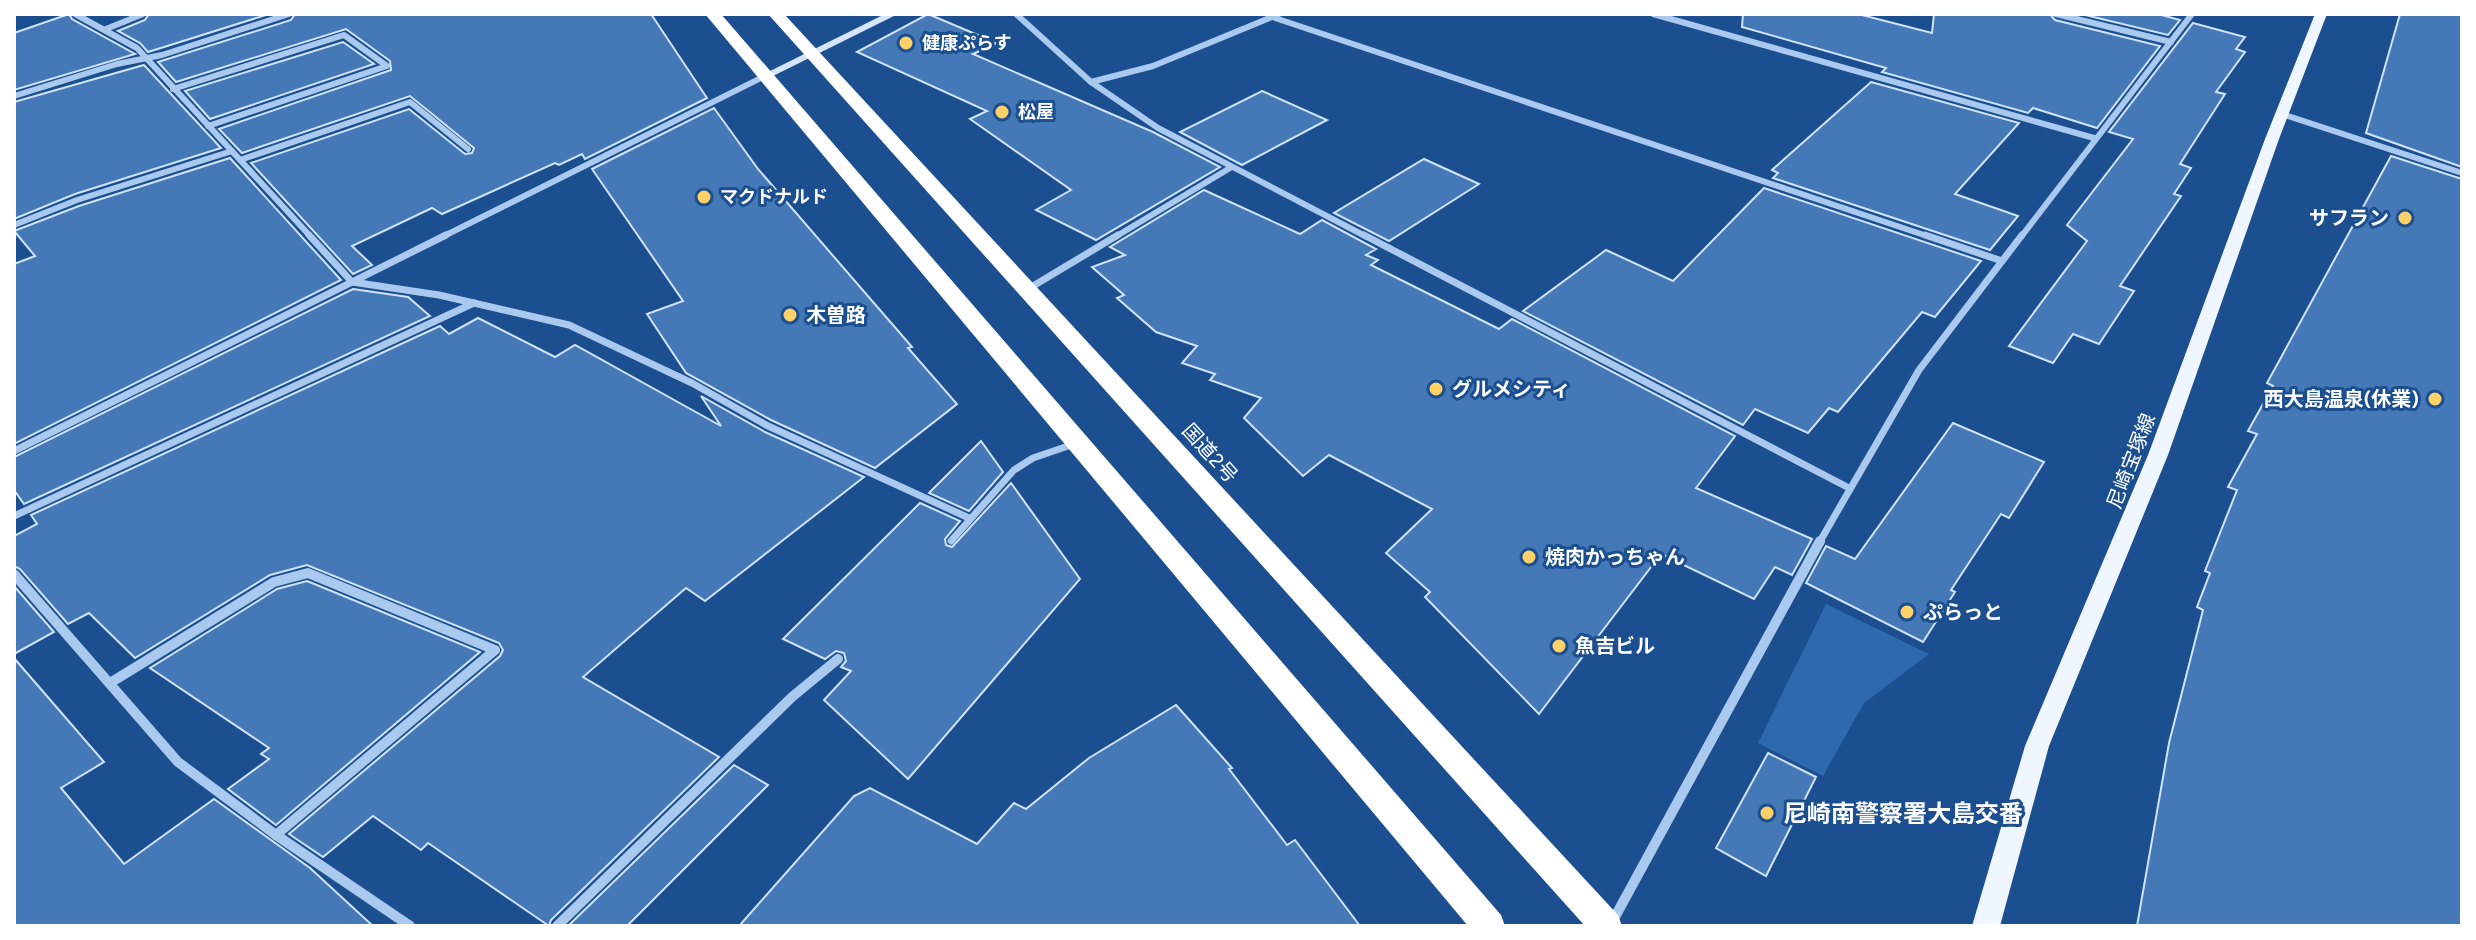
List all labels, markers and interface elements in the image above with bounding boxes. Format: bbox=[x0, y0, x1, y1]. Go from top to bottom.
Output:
place label: 健康ぷらす bbox=[922, 32, 1012, 54]
marker: 健康ぷらす bbox=[897, 34, 915, 52]
place label: 松屋 bbox=[1018, 101, 1054, 123]
marker: 松屋 bbox=[993, 103, 1011, 121]
place label: マクドナルド bbox=[720, 186, 828, 208]
marker: マクドナルド bbox=[695, 188, 713, 206]
place label: サフラン bbox=[2309, 206, 2389, 230]
marker: サフラン bbox=[2396, 209, 2414, 227]
place label: 木曽路 bbox=[806, 303, 866, 327]
marker: 木曽路 bbox=[781, 306, 799, 324]
place label: グルメシティ bbox=[1452, 377, 1571, 401]
marker: グルメシティ bbox=[1427, 380, 1445, 398]
place label: 西大島温泉(休業) bbox=[2264, 387, 2419, 411]
marker: 西大島温泉(休業) bbox=[2426, 390, 2444, 408]
street label: 尼崎宝塚線 bbox=[2102, 410, 2160, 512]
street label: 国道2号 bbox=[1177, 419, 1243, 487]
place label: 焼肉かっちゃん bbox=[1545, 545, 1685, 569]
marker: 焼肉かっちゃん bbox=[1520, 548, 1538, 566]
place label: ぷらっと bbox=[1923, 600, 2003, 624]
marker: ぷらっと bbox=[1898, 603, 1916, 621]
place label: 魚吉ビル bbox=[1575, 634, 1655, 658]
marker: 魚吉ビル bbox=[1550, 637, 1568, 655]
place label: 尼崎南警察署大島交番 bbox=[1783, 799, 2023, 828]
marker: 尼崎南警察署大島交番 bbox=[1758, 804, 1776, 822]

